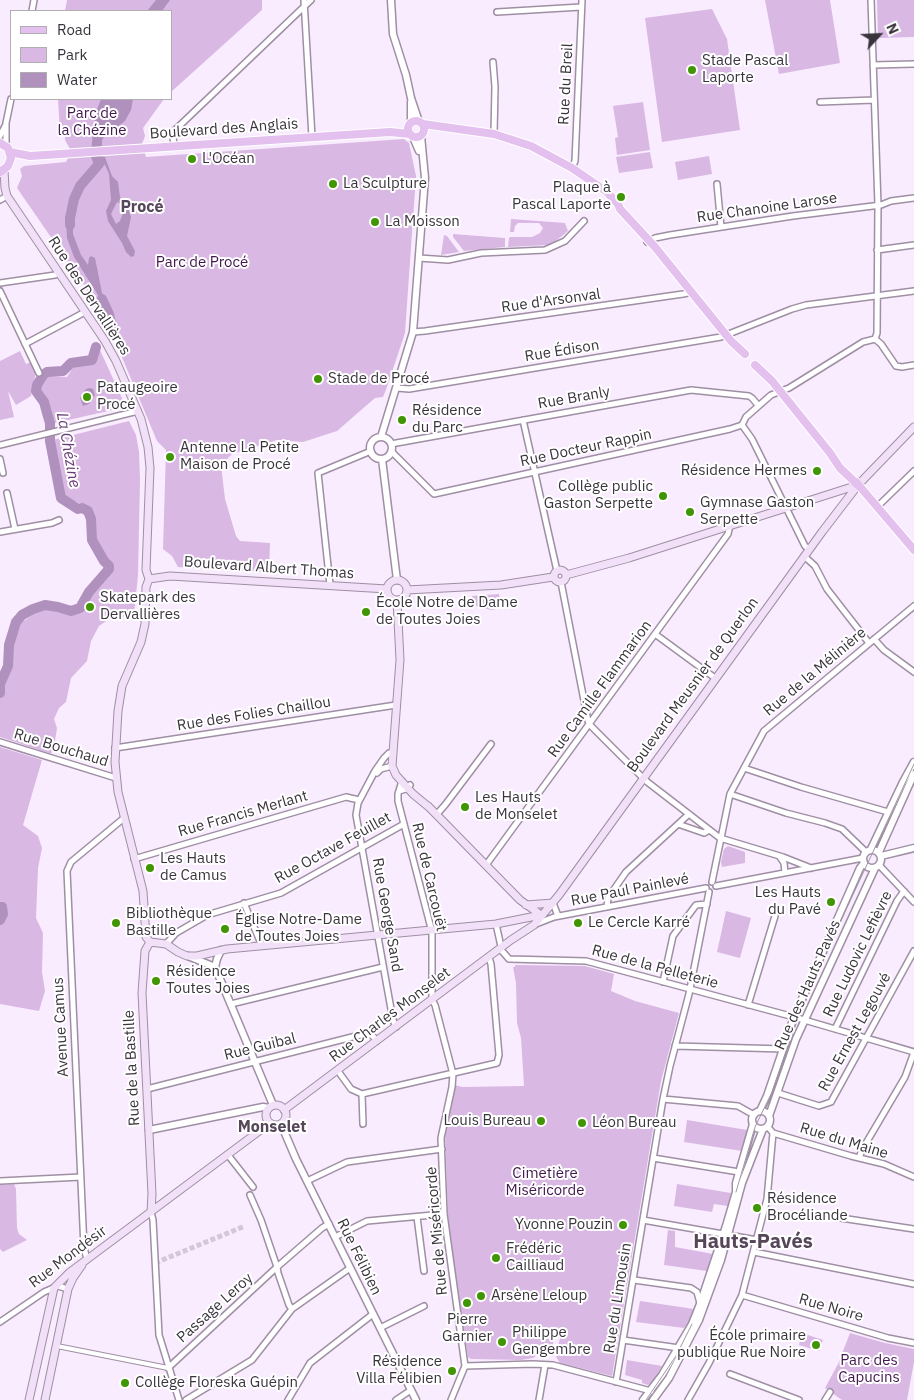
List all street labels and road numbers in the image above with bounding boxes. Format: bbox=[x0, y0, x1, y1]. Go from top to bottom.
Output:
street label: Rue du Breil bbox=[555, 43, 577, 125]
street label: Boulevard des Anglais bbox=[149, 115, 299, 143]
street label: Rue Chanoine Larose bbox=[696, 189, 838, 227]
street label: Rue des Dervallières bbox=[44, 233, 134, 359]
street label: Rue d'Arsonval bbox=[500, 285, 602, 317]
street label: Rue Édison bbox=[523, 336, 601, 366]
street label: Rue Branly bbox=[536, 383, 612, 413]
street label: Rue Docteur Rappin bbox=[519, 425, 653, 471]
street label: Boulevard Albert Thomas bbox=[183, 553, 355, 583]
street label: Boulevard Meusnier de Querlon bbox=[623, 594, 763, 776]
street label: Rue Camille Flammarion bbox=[544, 617, 656, 761]
street label: Rue de la Mélinière bbox=[760, 624, 870, 720]
street label: Rue des Folies Chaillou bbox=[176, 693, 332, 735]
street label: Rue Bouchaud bbox=[12, 725, 110, 771]
street label: Rue Francis Merlant bbox=[176, 787, 310, 841]
street label: Rue Octave Feuillet bbox=[272, 809, 394, 887]
street label: Rue de Carcouët bbox=[408, 821, 450, 933]
street label: Rue George Sand bbox=[368, 856, 406, 974]
street label: Rue Paul Painlevé bbox=[569, 870, 691, 910]
street label: Rue Ludovic Lefièvre bbox=[820, 888, 896, 1020]
street label: Rue des Hauts Pavés bbox=[771, 917, 845, 1053]
street label: Rue de la Pelleterie bbox=[590, 941, 720, 993]
street label: Rue Charles Monselet bbox=[326, 964, 454, 1066]
street label: Rue Ernest Legouvé bbox=[815, 970, 895, 1094]
street label: Avenue Camus bbox=[49, 977, 73, 1077]
street label: Rue de la Bastille bbox=[120, 1009, 144, 1127]
street label: Rue Guibal bbox=[222, 1029, 298, 1065]
street label: Rue du Maine bbox=[798, 1119, 890, 1163]
street label: Rue de Miséricorde bbox=[422, 1166, 452, 1296]
street label: Rue Félibien bbox=[333, 1216, 385, 1298]
street label: Rue Mondésir bbox=[26, 1222, 110, 1292]
street label: Rue du Limousin bbox=[600, 1242, 636, 1354]
street label: Passage Leroy bbox=[173, 1269, 257, 1347]
street label: Rue Noire bbox=[797, 1290, 865, 1326]

